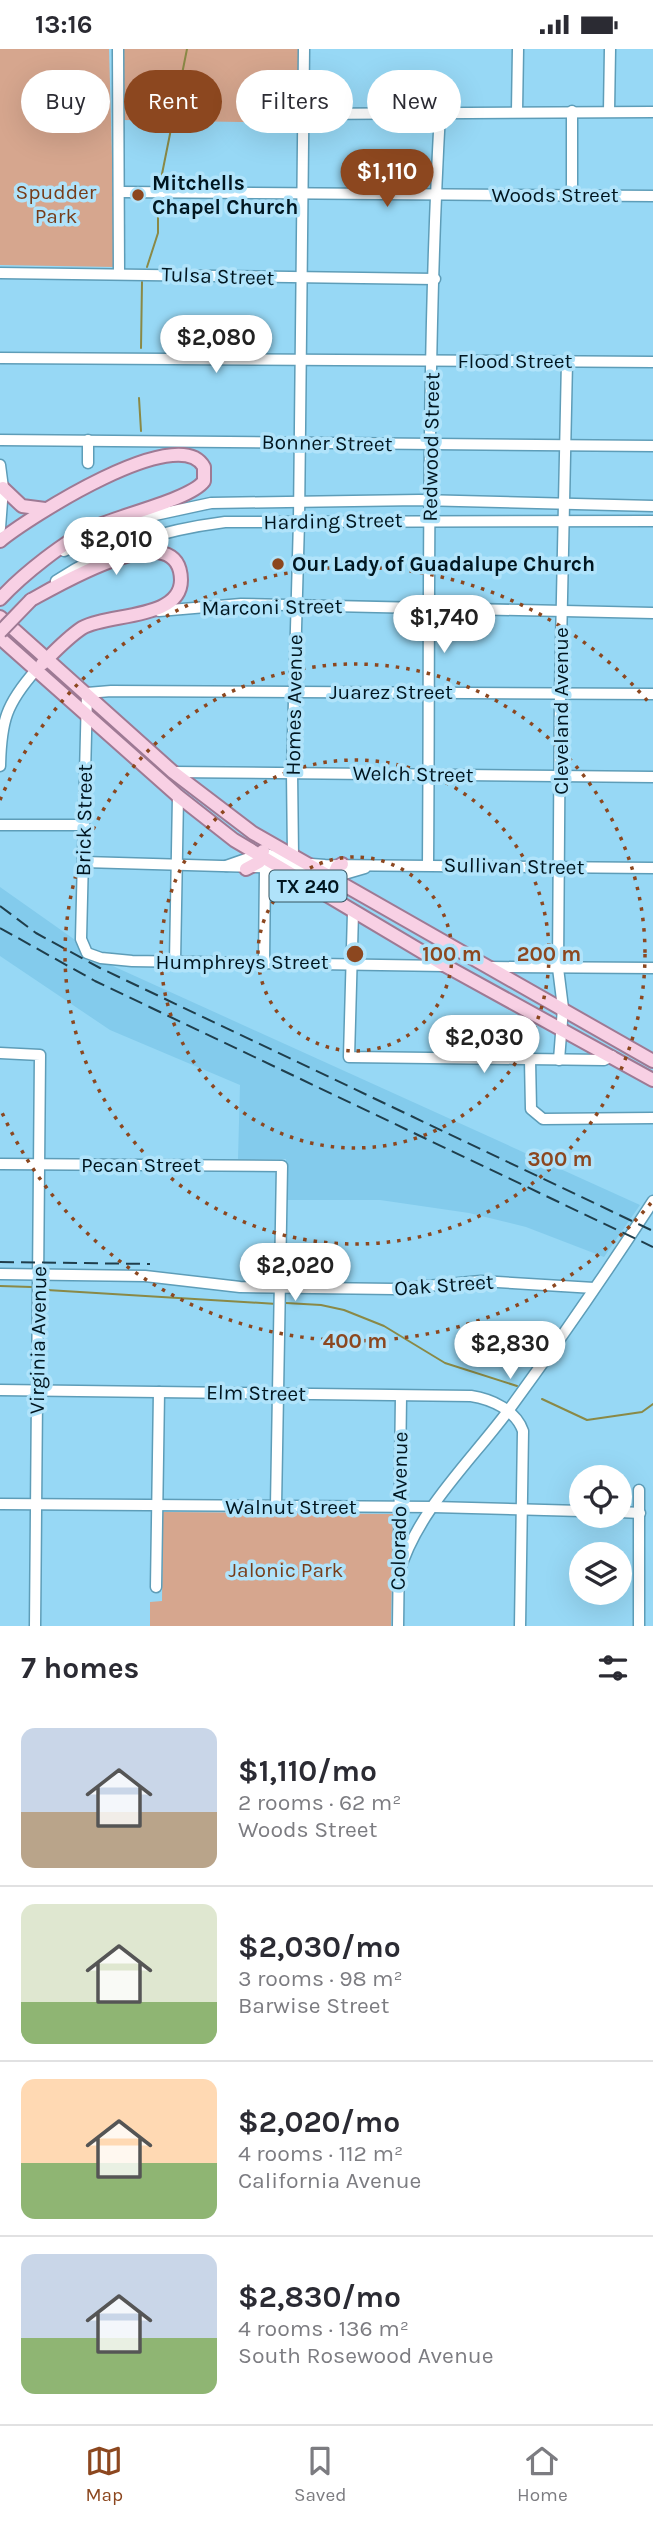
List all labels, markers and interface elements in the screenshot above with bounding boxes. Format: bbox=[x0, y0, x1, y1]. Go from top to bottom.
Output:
text: 13:16 bbox=[35, 9, 93, 40]
chip: Buy bbox=[21, 70, 110, 133]
chip: Rent bbox=[124, 70, 222, 133]
chip: Filters bbox=[236, 70, 353, 133]
chip: New bbox=[367, 70, 461, 133]
pin: $1,110 bbox=[330, 149, 444, 209]
text: $1,110 bbox=[357, 158, 417, 185]
place label: Mitchells Chapel Church bbox=[152, 171, 298, 219]
park label: Spudder Park bbox=[16, 180, 97, 228]
street label: Woods Street bbox=[491, 183, 619, 207]
marker: Mitchells Chapel Church bbox=[130, 187, 146, 203]
street label: Tulsa Street bbox=[161, 262, 275, 290]
pin: $2,080 bbox=[159, 315, 273, 375]
text: $2,080 bbox=[176, 324, 256, 351]
street label: Flood Street bbox=[458, 349, 573, 373]
street label: Redwood Street bbox=[418, 372, 444, 522]
street label: Bonner Street bbox=[261, 430, 393, 456]
street label: Harding Street bbox=[263, 508, 403, 534]
pin: $2,010 bbox=[59, 517, 173, 577]
text: $2,010 bbox=[80, 526, 152, 553]
place label: Our Lady of Guadalupe Church bbox=[292, 552, 595, 576]
marker: Our Lady of Guadalupe Church bbox=[270, 556, 286, 572]
street label: Marconi Street bbox=[201, 594, 343, 620]
pin: $1,740 bbox=[387, 595, 501, 655]
text: $1,740 bbox=[409, 604, 479, 631]
street label: Cleveland Avenue bbox=[549, 627, 573, 795]
street label: Homes Avenue bbox=[281, 634, 307, 776]
street label: Juarez Street bbox=[329, 680, 453, 704]
street label: Welch Street bbox=[352, 761, 474, 787]
street label: Brick Street bbox=[71, 764, 97, 876]
street label: Sullivan Street bbox=[443, 853, 585, 879]
road number: TX 240 bbox=[270, 871, 346, 901]
centre of rings bbox=[343, 942, 367, 966]
text: 100 m bbox=[422, 942, 482, 966]
text: 200 m bbox=[517, 942, 581, 966]
street label: Humphreys Street bbox=[155, 950, 329, 974]
pin: $2,030 bbox=[427, 1016, 541, 1075]
text: $2,030 bbox=[445, 1024, 523, 1051]
text: 300 m bbox=[528, 1147, 592, 1171]
street label: Pecan Street bbox=[81, 1153, 201, 1177]
pin: $2,020 bbox=[238, 1243, 352, 1303]
text: $2,020 bbox=[256, 1252, 334, 1279]
street label: Virginia Avenue bbox=[25, 1266, 51, 1414]
street label: Oak Street bbox=[393, 1270, 495, 1300]
pin: $2,830 bbox=[453, 1321, 567, 1381]
text: 400 m bbox=[323, 1329, 387, 1353]
text: $2,830 bbox=[470, 1330, 550, 1357]
street label: Elm Street bbox=[206, 1380, 306, 1406]
street label: Colorado Avenue bbox=[386, 1431, 412, 1591]
map controls bbox=[569, 1465, 632, 1605]
button: locate bbox=[569, 1465, 632, 1528]
street label: Walnut Street bbox=[225, 1495, 357, 1519]
button: layers bbox=[569, 1542, 632, 1605]
park label: Jalonic Park bbox=[229, 1558, 344, 1582]
icon: filters bbox=[594, 1649, 632, 1687]
text: 7 homes bbox=[21, 1650, 139, 1686]
text: $1,110/mo bbox=[238, 1753, 377, 1789]
icon: home bbox=[77, 1756, 161, 1840]
text: 2 rooms · 62 m² bbox=[238, 1789, 402, 1816]
text: Woods Street bbox=[238, 1816, 377, 1843]
text: $2,030/mo bbox=[238, 1929, 401, 1965]
icon: home bbox=[77, 1932, 161, 2016]
text: 3 rooms · 98 m² bbox=[238, 1965, 403, 1992]
text: Barwise Street bbox=[238, 1992, 389, 2019]
text: $2,020/mo bbox=[238, 2104, 400, 2140]
icon: home bbox=[77, 2107, 161, 2191]
text: 4 rooms · 112 m² bbox=[238, 2140, 403, 2167]
text: California Avenue bbox=[238, 2167, 421, 2194]
text: $2,830/mo bbox=[238, 2279, 401, 2315]
icon: home bbox=[77, 2282, 161, 2366]
text: 4 rooms · 136 m² bbox=[238, 2315, 409, 2342]
text: South Rosewood Avenue bbox=[238, 2342, 494, 2369]
tab: Map bbox=[85, 2442, 123, 2506]
tab: Saved bbox=[294, 2442, 346, 2506]
tab: Home bbox=[517, 2442, 568, 2506]

